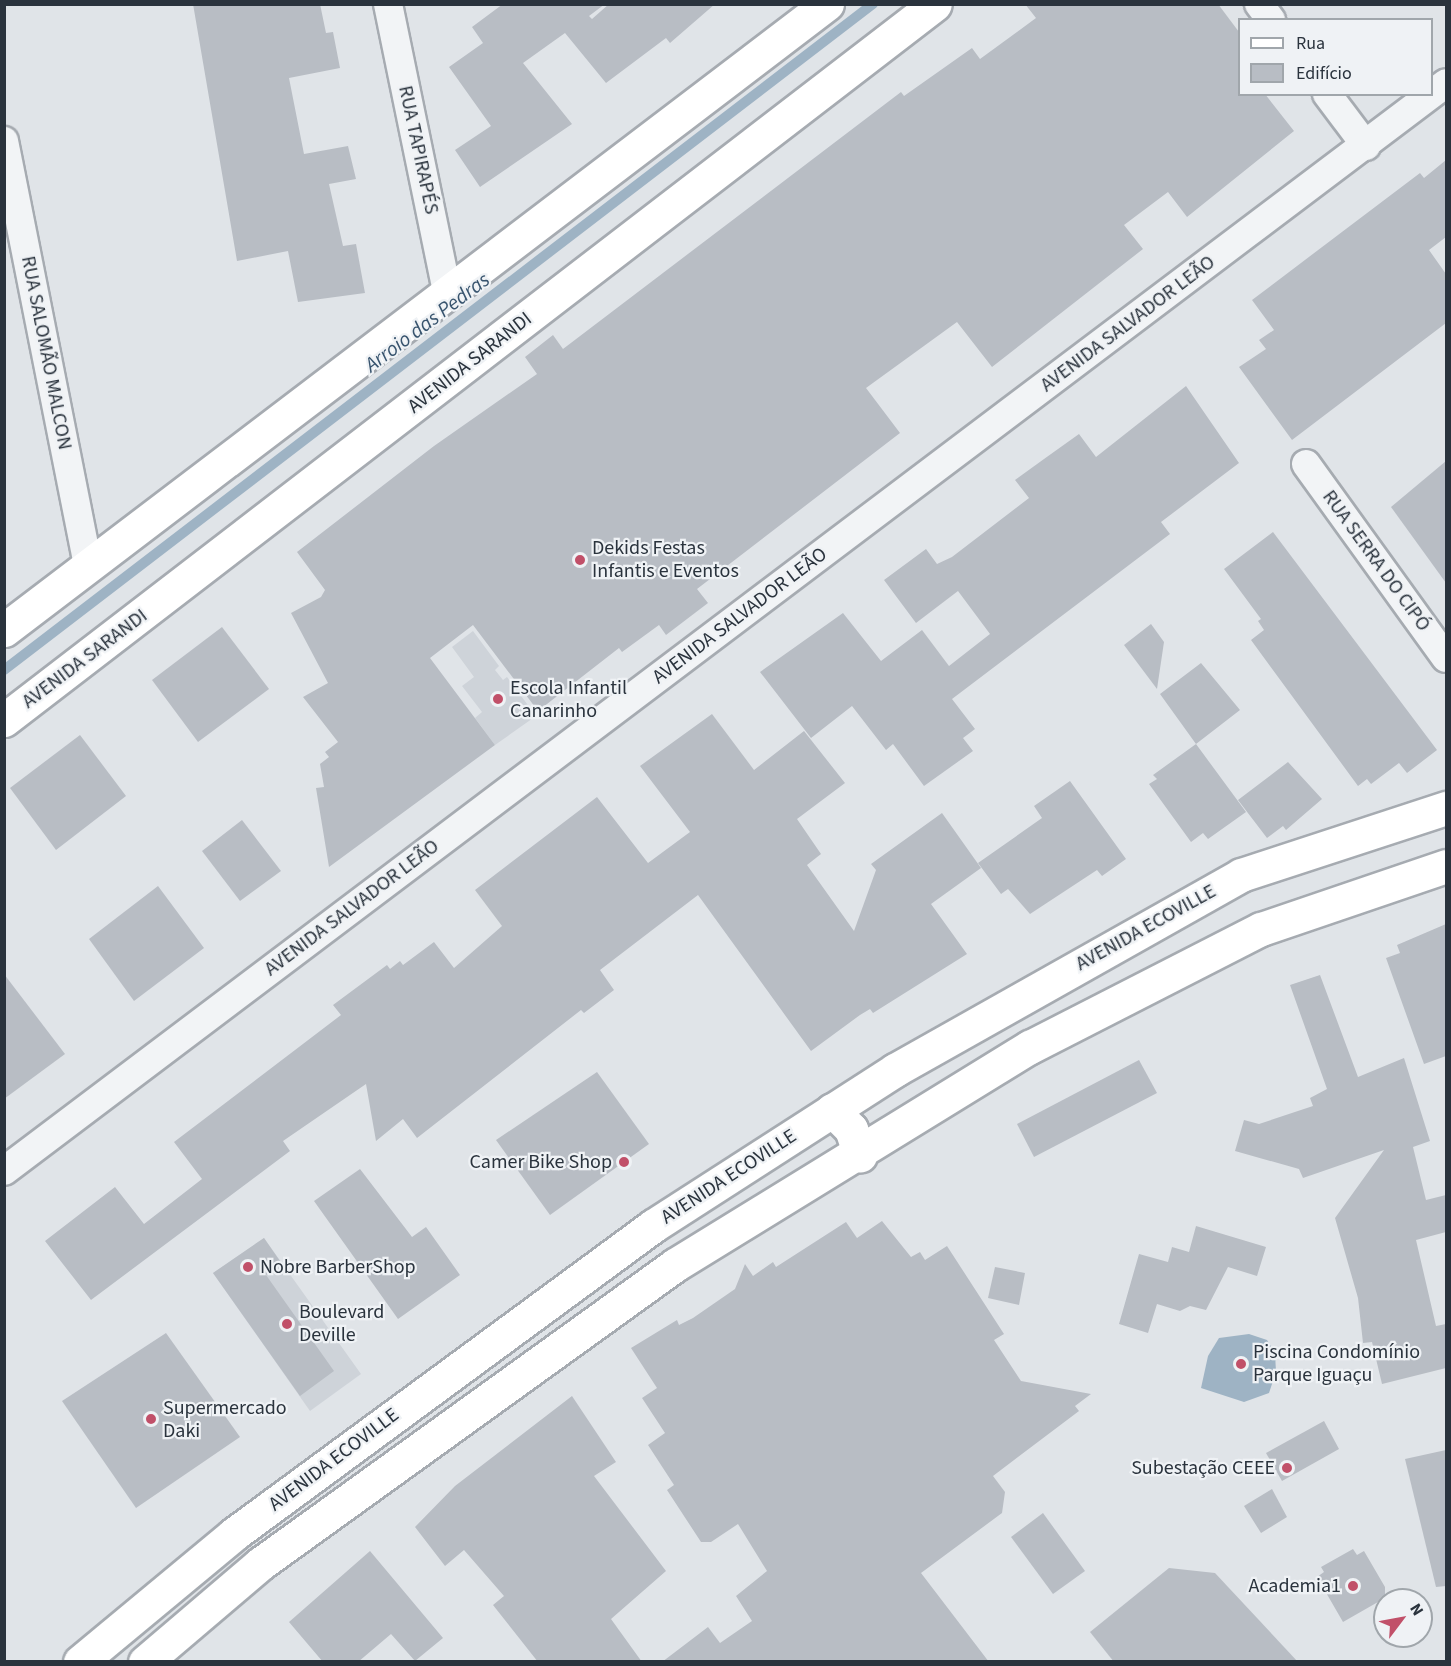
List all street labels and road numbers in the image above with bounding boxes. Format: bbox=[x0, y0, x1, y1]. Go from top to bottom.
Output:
street label: RUA TAPIRAPÉS bbox=[393, 83, 443, 217]
street label: AVENIDA SALVADOR LEÃO bbox=[1036, 251, 1220, 397]
street label: RUA SALOMÃO MALCON bbox=[15, 254, 77, 452]
street label: AVENIDA SARANDI bbox=[403, 307, 537, 419]
street label: RUA SERRA DO CIPÓ bbox=[1317, 486, 1435, 636]
street label: AVENIDA SALVADOR LEÃO bbox=[648, 543, 832, 689]
street label: AVENIDA SARANDI bbox=[18, 604, 152, 714]
street label: AVENIDA SALVADOR LEÃO bbox=[260, 835, 444, 981]
street label: AVENIDA ECOVILLE bbox=[1072, 880, 1220, 976]
street label: AVENIDA ECOVILLE bbox=[657, 1124, 801, 1230]
street label: AVENIDA ECOVILLE bbox=[264, 1403, 404, 1517]

